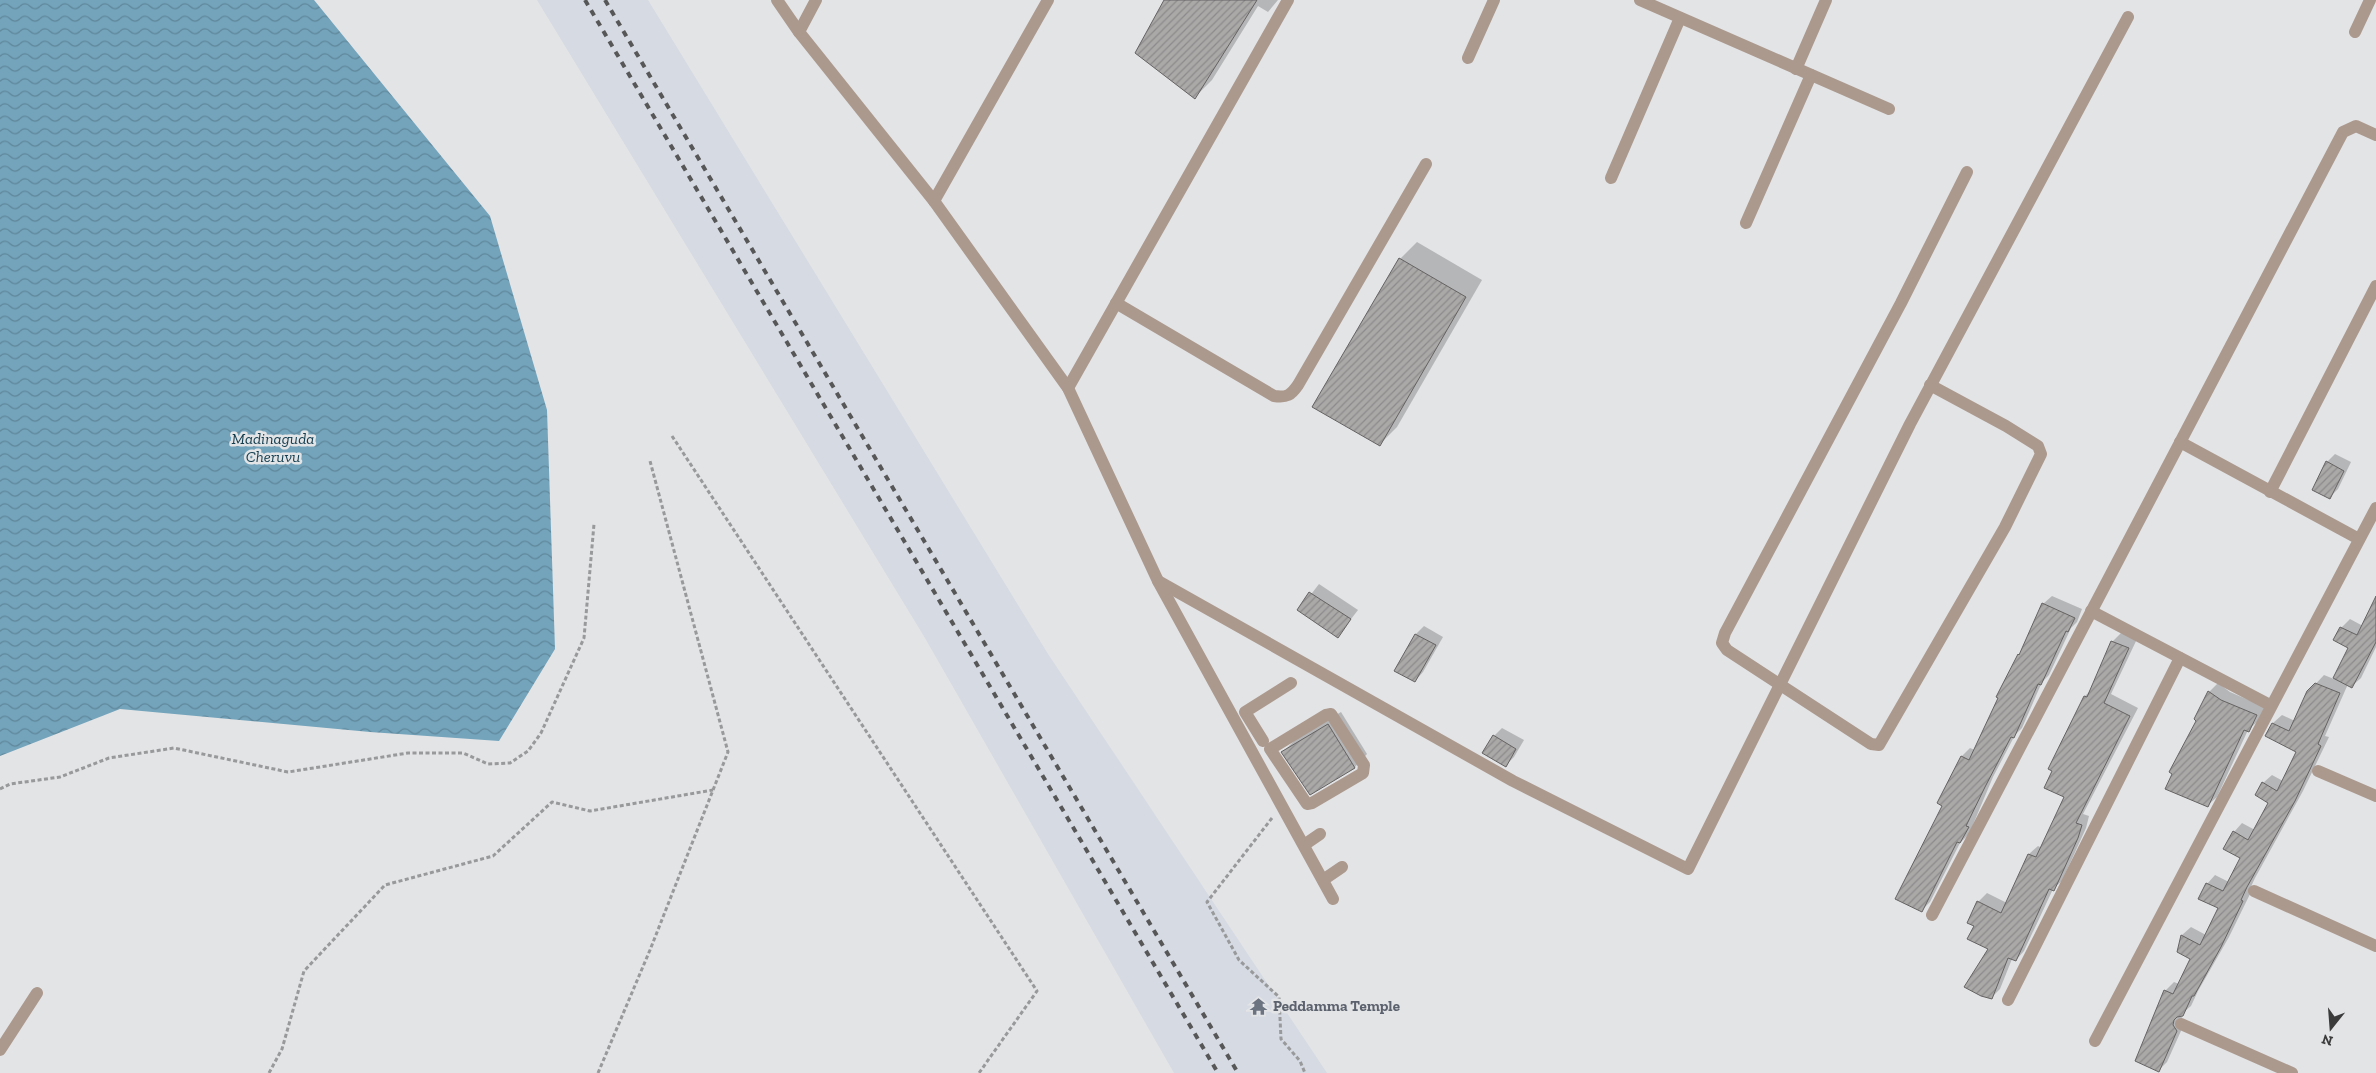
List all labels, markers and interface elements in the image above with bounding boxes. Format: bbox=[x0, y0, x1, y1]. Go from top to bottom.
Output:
water label: Madinaguda Cheruvu bbox=[232, 429, 314, 466]
temple icon: Peddamma Temple bbox=[1249, 996, 1269, 1016]
place label: Peddamma Temple bbox=[1273, 997, 1400, 1015]
north arrow bbox=[2306, 1003, 2356, 1053]
text: N bbox=[2319, 1030, 2335, 1050]

